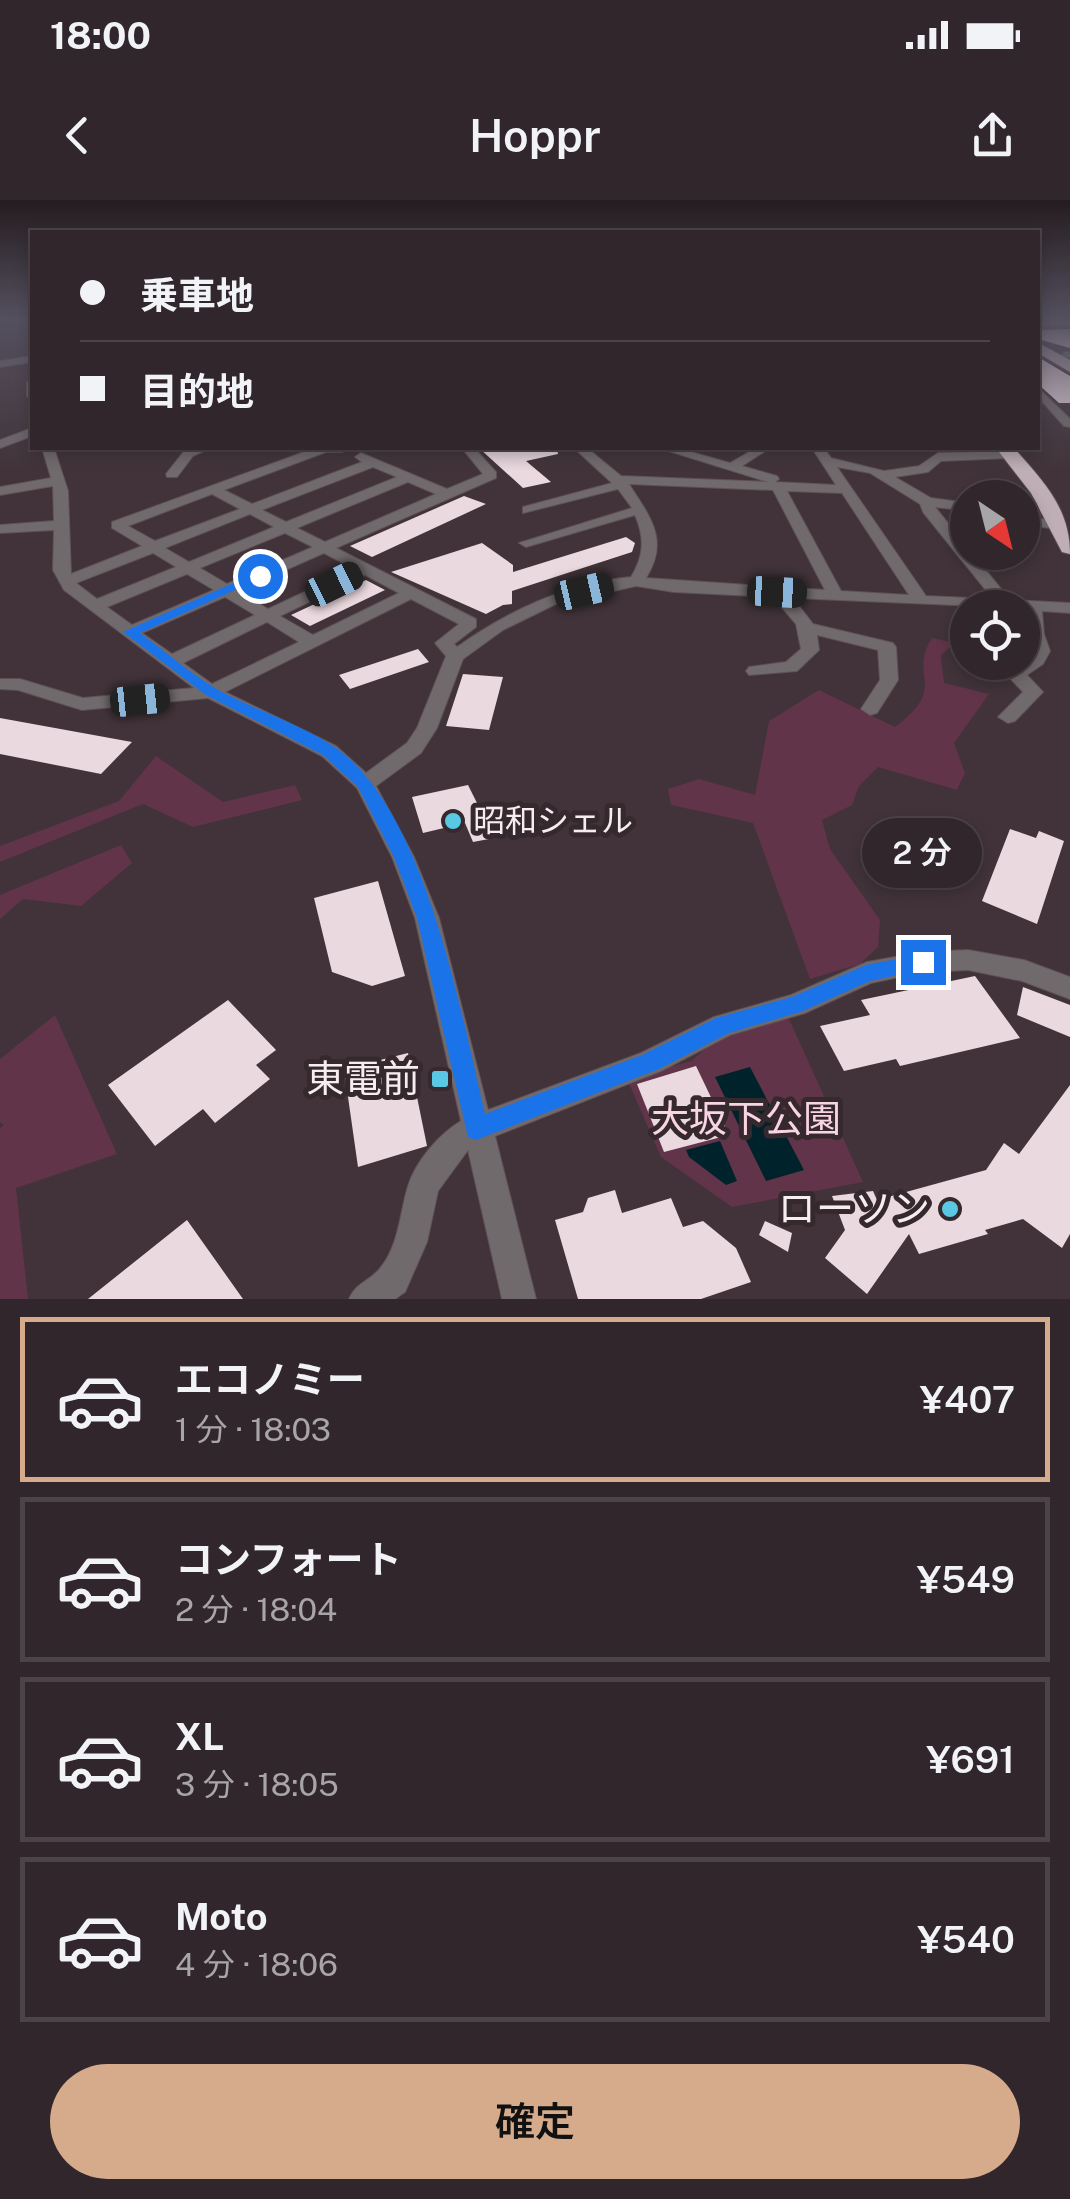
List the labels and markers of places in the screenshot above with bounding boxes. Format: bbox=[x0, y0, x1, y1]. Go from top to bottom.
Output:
place label: 昭和シェル bbox=[473, 802, 633, 839]
marker: 昭和シェル bbox=[442, 810, 464, 832]
place label: 東電前 bbox=[306, 1056, 420, 1101]
marker: 東電前 bbox=[429, 1068, 451, 1090]
place label: ローソン bbox=[778, 1186, 930, 1231]
marker: ローソン bbox=[939, 1198, 961, 1220]

